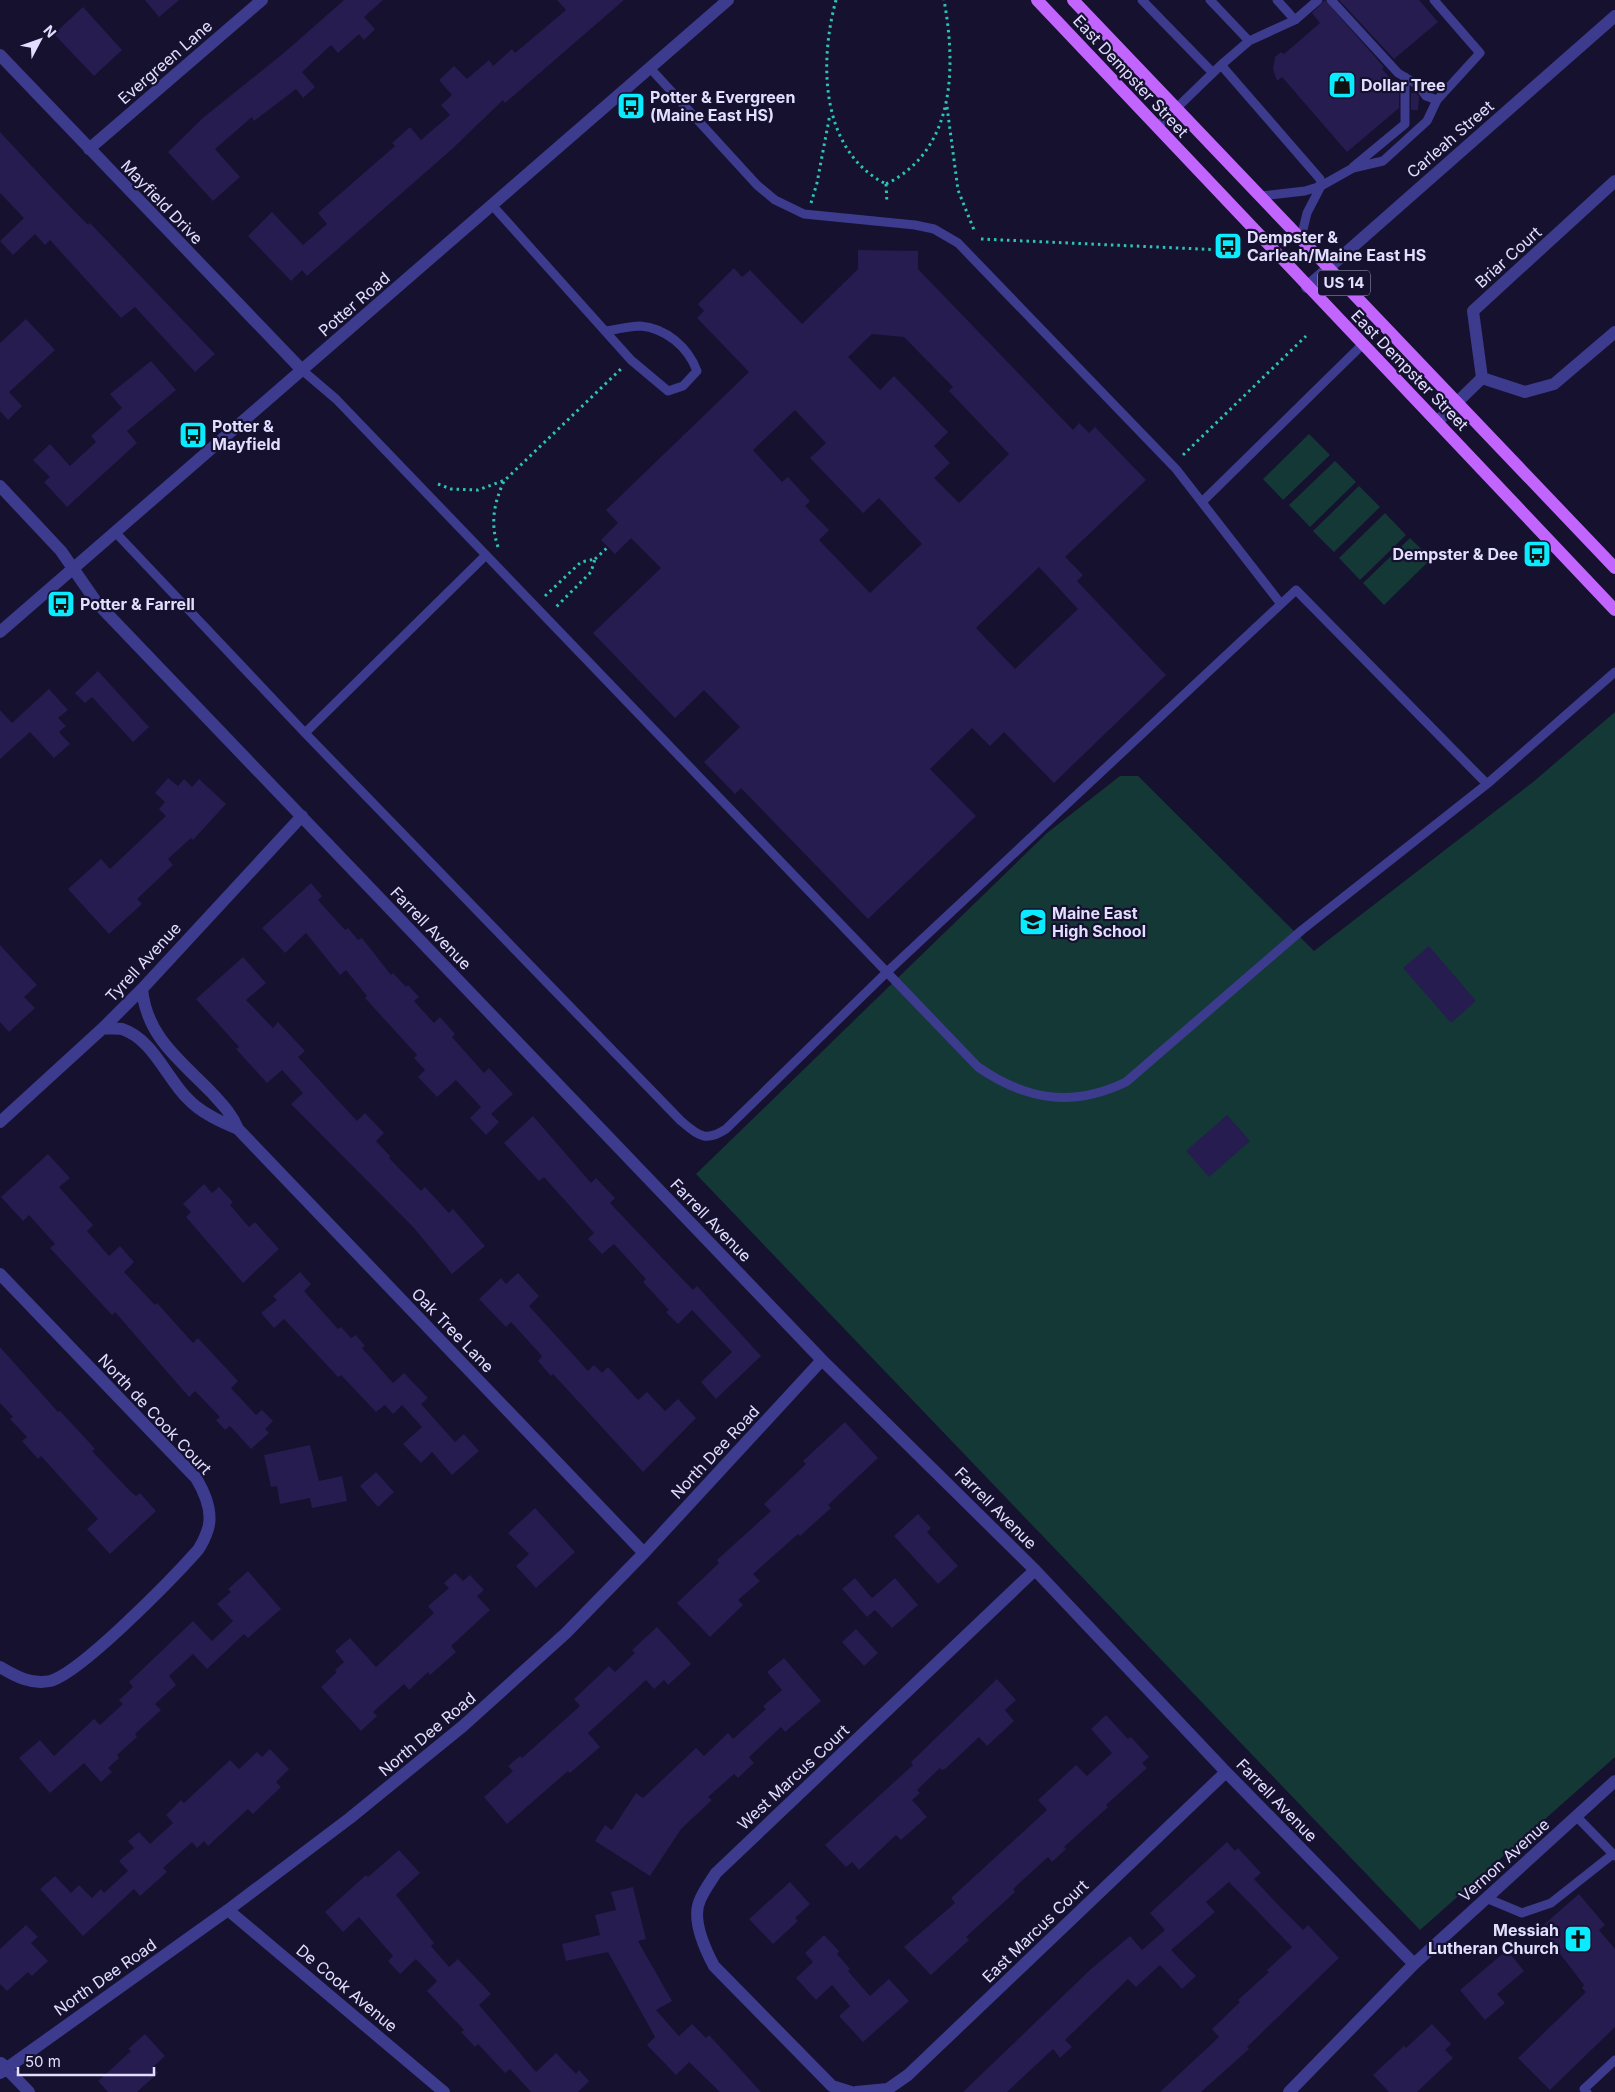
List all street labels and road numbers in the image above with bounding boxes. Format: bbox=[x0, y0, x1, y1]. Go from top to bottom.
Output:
street label: East Dempster Street bbox=[1069, 11, 1193, 141]
street label: Evergreen Lane bbox=[114, 16, 216, 108]
street label: Carleah Street bbox=[1403, 96, 1497, 182]
street label: Mayfield Drive bbox=[117, 156, 207, 248]
street label: Briar Court bbox=[1471, 222, 1545, 292]
street label: Potter Road bbox=[314, 268, 394, 340]
road number: US 14 bbox=[1318, 270, 1370, 296]
street label: East Dempster Street bbox=[1347, 306, 1473, 434]
street label: Farrell Avenue bbox=[386, 882, 476, 974]
street label: Tyrell Avenue bbox=[101, 918, 185, 1006]
street label: Farrell Avenue bbox=[666, 1174, 756, 1266]
street label: Oak Tree Lane bbox=[408, 1284, 498, 1376]
street label: North de Cook Court bbox=[94, 1350, 216, 1478]
street label: North Dee Road bbox=[667, 1401, 763, 1503]
street label: Farrell Avenue bbox=[951, 1463, 1041, 1553]
street label: North Dee Road bbox=[374, 1688, 480, 1780]
street label: West Marcus Court bbox=[733, 1720, 853, 1834]
street label: Farrell Avenue bbox=[1232, 1754, 1322, 1846]
street label: Vernon Avenue bbox=[1455, 1814, 1553, 1906]
street label: East Marcus Court bbox=[978, 1875, 1092, 1987]
street label: North Dee Road bbox=[50, 1934, 160, 2020]
street label: De Cook Avenue bbox=[292, 1940, 402, 2036]

